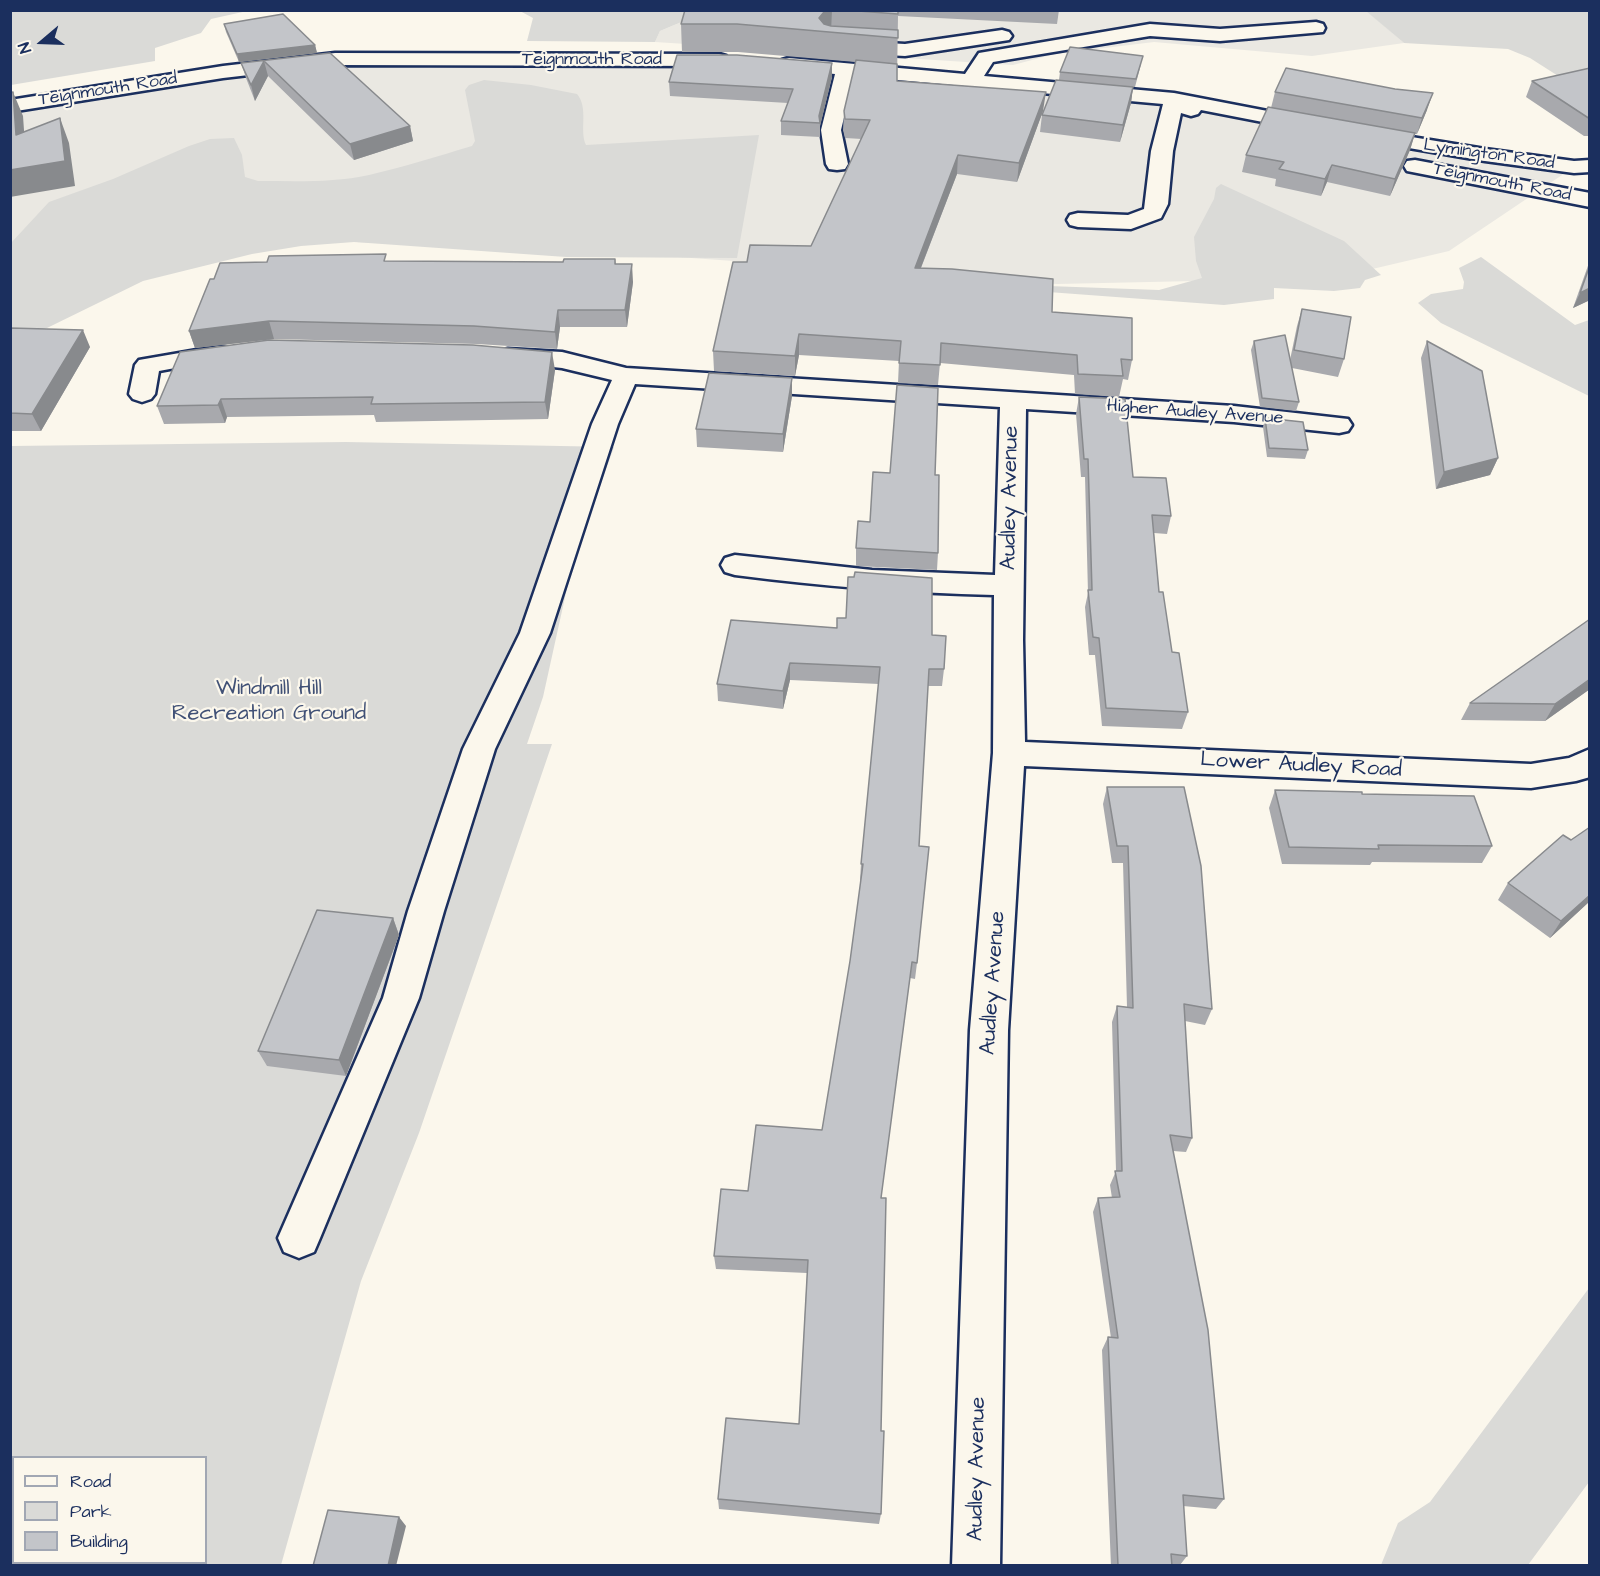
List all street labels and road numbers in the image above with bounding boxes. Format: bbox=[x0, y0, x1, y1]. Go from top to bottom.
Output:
street label: Teignmouth Road bbox=[522, 49, 662, 71]
street label: Teignmouth Road bbox=[37, 68, 179, 112]
street label: Lymington Road bbox=[1422, 135, 1556, 175]
street label: Teignmouth Road bbox=[1431, 159, 1573, 207]
street label: Higher Audley Avenue bbox=[1106, 396, 1284, 430]
street label: Audley Avenue bbox=[997, 426, 1025, 570]
street label: Lower Audley Road bbox=[1200, 748, 1402, 784]
street label: Audley Avenue bbox=[976, 910, 1012, 1056]
street label: Audley Avenue bbox=[964, 1397, 992, 1541]

